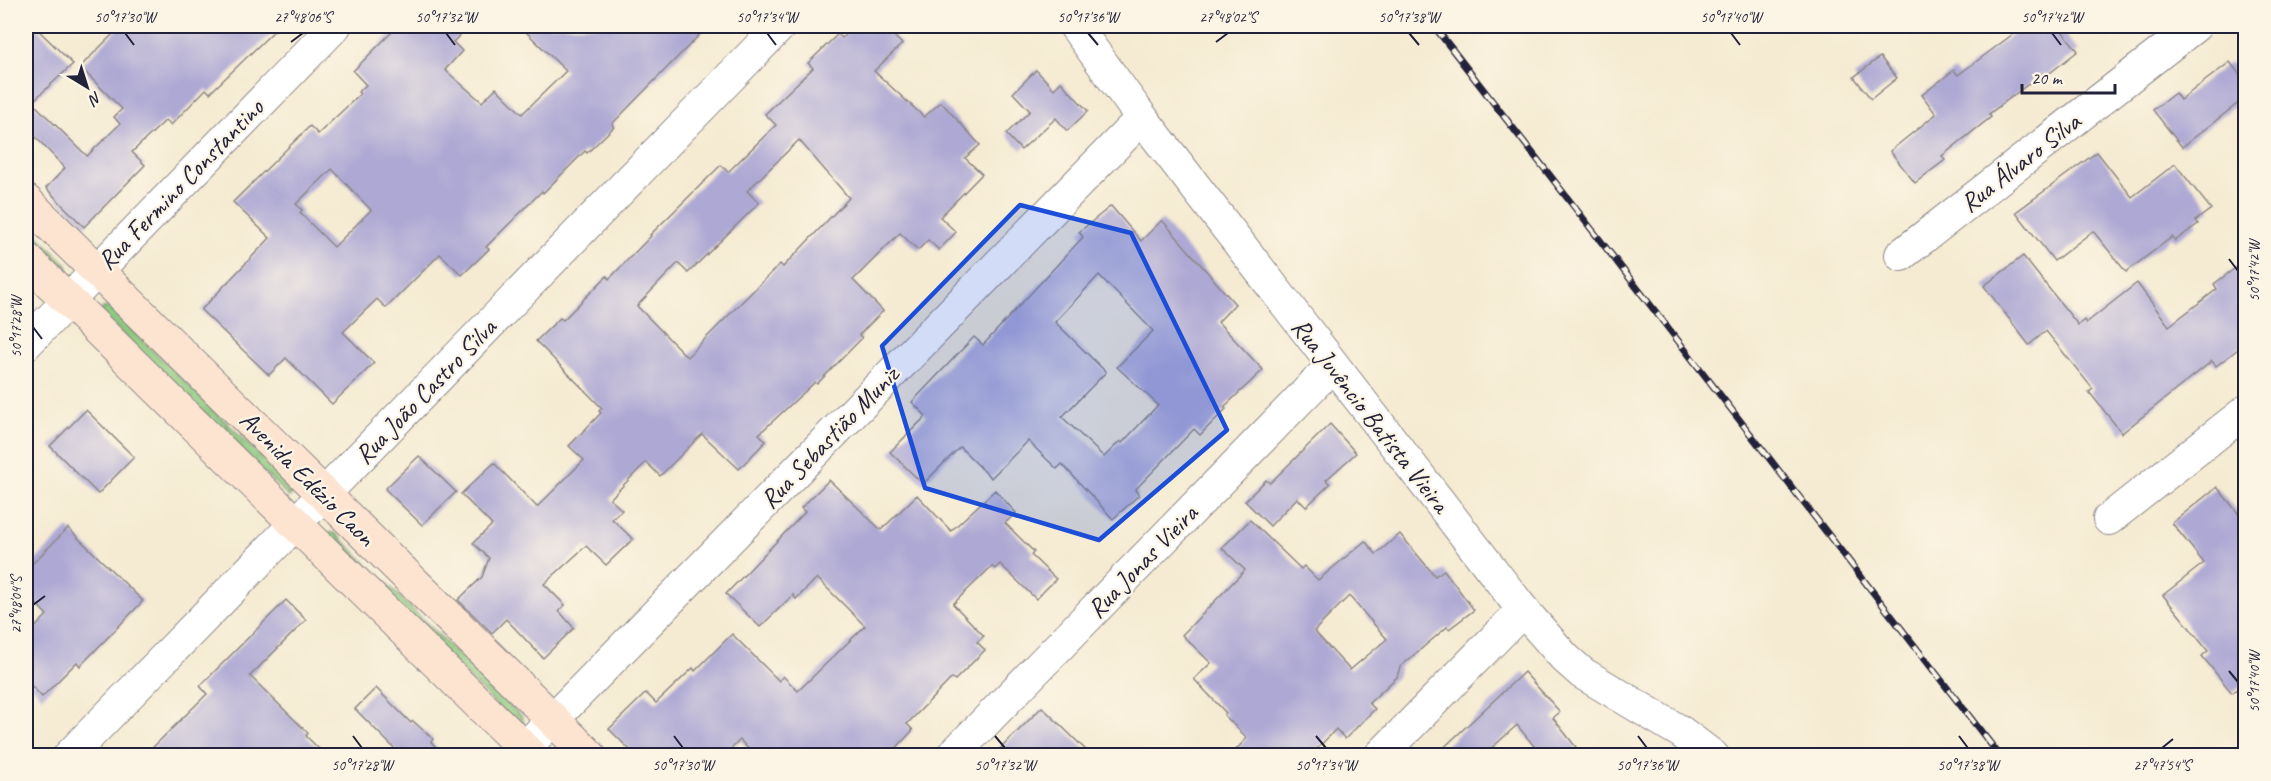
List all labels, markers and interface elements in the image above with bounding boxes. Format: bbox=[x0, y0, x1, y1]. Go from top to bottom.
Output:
text: 50°17'30"W bbox=[95, 8, 159, 27]
text: 27°48'06"S bbox=[274, 8, 334, 27]
text: 50°17'32"W bbox=[416, 8, 480, 27]
text: 50°17'34"W bbox=[737, 8, 801, 27]
text: 50°17'36"W bbox=[1058, 8, 1122, 27]
text: 27°48'02"S bbox=[1199, 8, 1259, 27]
text: 50°17'38"W bbox=[1379, 8, 1443, 27]
text: 50°17'40"W bbox=[1701, 8, 1765, 27]
text: 50°17'42"W bbox=[2022, 8, 2086, 27]
north arrow bbox=[57, 57, 117, 117]
scale bar bbox=[2022, 57, 2115, 95]
text: 20 m bbox=[2031, 67, 2064, 89]
text: N bbox=[83, 87, 106, 111]
street label: Rua Fermino Constantino bbox=[90, 90, 272, 277]
street label: Rua Álvaro Silva bbox=[1954, 104, 2088, 220]
text: 50°17'42"W bbox=[2245, 237, 2264, 301]
text: 50°17'28"W bbox=[7, 293, 26, 357]
street label: Rua João Castro Silva bbox=[348, 310, 504, 471]
street label: Rua Juvêncio Batista Vieira bbox=[1284, 311, 1458, 521]
street label: Rua Sebastião Muniz bbox=[753, 357, 908, 515]
street label: Avenida Edézio Caon bbox=[233, 403, 383, 554]
street label: Rua Jonas Vieira bbox=[1080, 496, 1206, 625]
text: 27°48'04"S bbox=[7, 574, 26, 634]
text: 50°17'40"W bbox=[2245, 648, 2264, 712]
text: 50°17'28"W bbox=[332, 756, 396, 775]
text: 50°17'30"W bbox=[653, 756, 717, 775]
text: 50°17'32"W bbox=[975, 756, 1039, 775]
text: 50°17'34"W bbox=[1296, 756, 1360, 775]
text: 50°17'36"W bbox=[1617, 756, 1681, 775]
text: 50°17'38"W bbox=[1938, 756, 2002, 775]
text: 27°47'54"S bbox=[2133, 756, 2193, 775]

